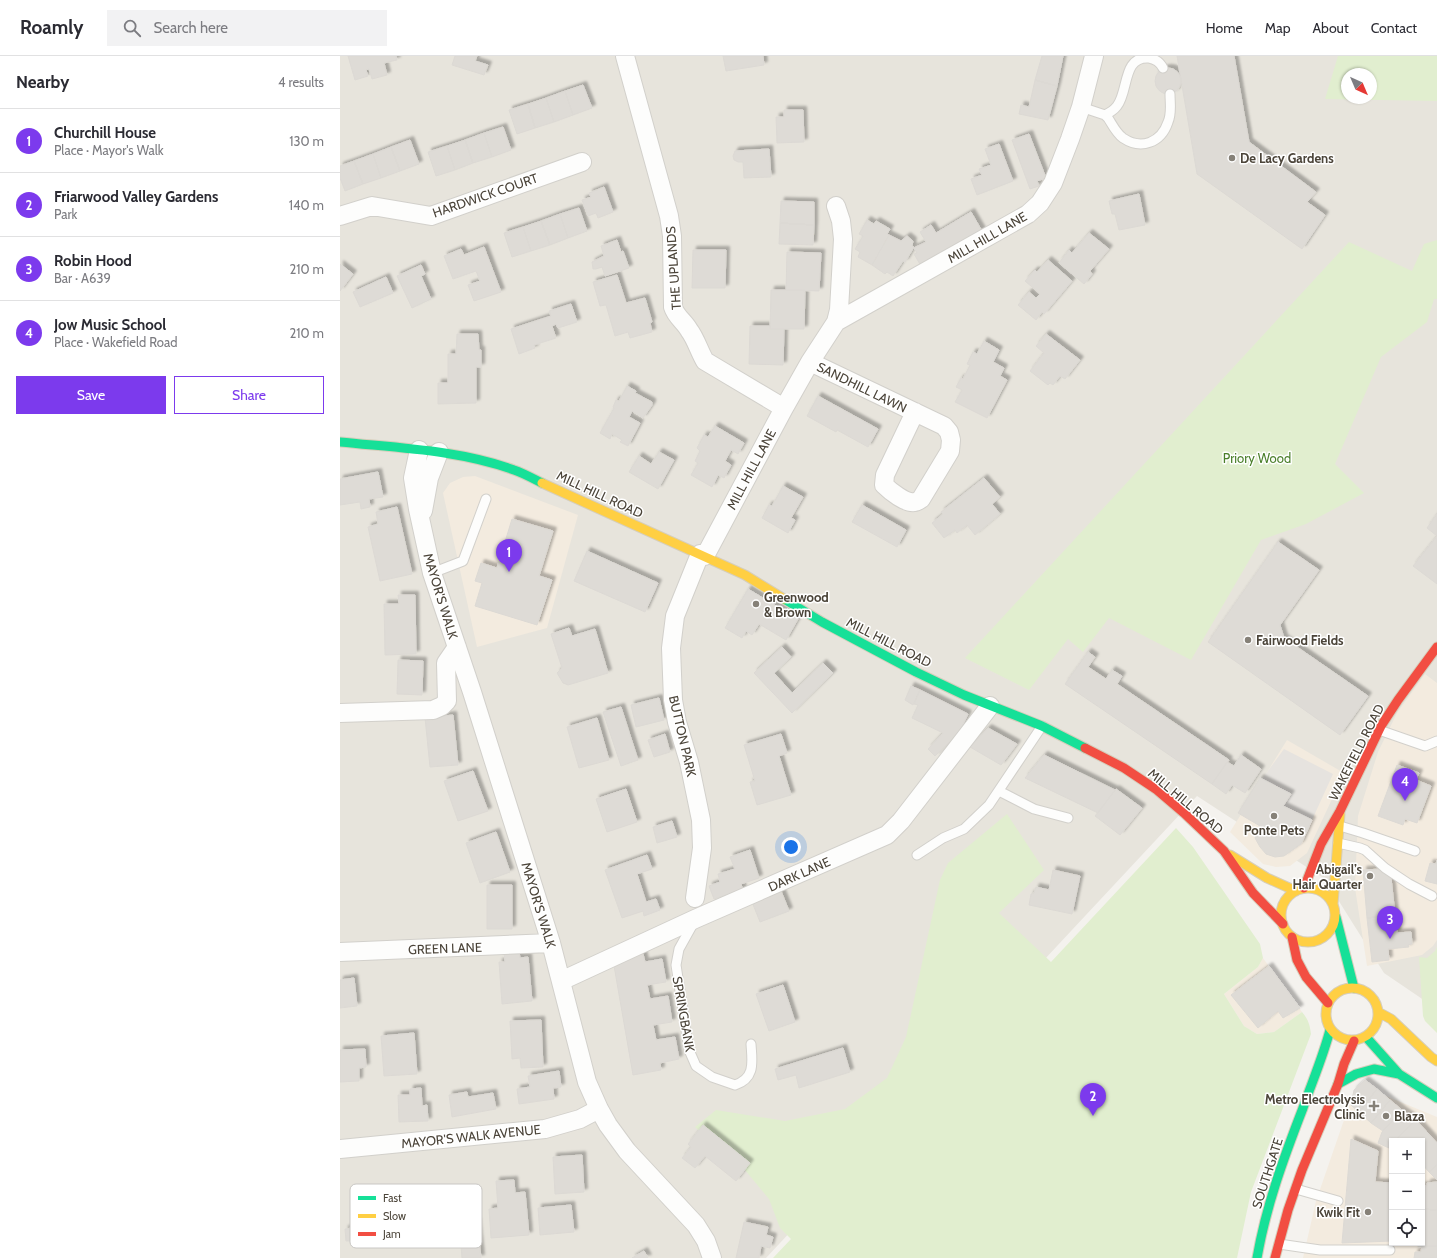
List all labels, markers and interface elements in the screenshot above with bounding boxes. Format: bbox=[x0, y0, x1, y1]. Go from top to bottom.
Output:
search box bbox=[107, 10, 387, 46]
text: Roamly bbox=[20, 16, 83, 39]
icon: search bbox=[121, 17, 143, 39]
text: Search here bbox=[153, 19, 228, 37]
text: Home bbox=[1206, 19, 1243, 37]
text: Map bbox=[1265, 19, 1290, 37]
text: About bbox=[1312, 19, 1349, 37]
text: Contact bbox=[1371, 19, 1417, 37]
north arrow bbox=[1341, 68, 1377, 104]
text: Nearby bbox=[16, 72, 69, 92]
text: 4 results bbox=[278, 74, 324, 90]
text: Churchill House bbox=[54, 124, 156, 142]
text: 1 bbox=[27, 133, 31, 149]
text: 130 m bbox=[289, 133, 324, 149]
text: Place · Mayor's Walk bbox=[54, 142, 164, 158]
place label: De Lacy Gardens bbox=[1240, 150, 1334, 166]
marker: De Lacy Gardens bbox=[1227, 153, 1237, 163]
street label: HARDWICK COURT bbox=[430, 169, 540, 220]
text: Friarwood Valley Gardens bbox=[54, 188, 218, 206]
text: 2 bbox=[26, 197, 32, 213]
text: 140 m bbox=[289, 197, 324, 213]
text: Park bbox=[54, 206, 77, 222]
street label: MILL HILL LANE bbox=[944, 208, 1030, 266]
street label: THE UPLANDS bbox=[662, 225, 684, 310]
text: Robin Hood bbox=[54, 252, 132, 270]
text: 3 bbox=[25, 261, 33, 277]
text: 210 m bbox=[290, 261, 324, 277]
text: Bar · A639 bbox=[54, 270, 111, 286]
text: Jow Music School bbox=[54, 316, 166, 334]
text: 4 bbox=[25, 325, 33, 341]
text: 210 m bbox=[290, 325, 324, 341]
text: Place · Wakefield Road bbox=[54, 334, 177, 350]
street label: SANDHILL LAWN bbox=[814, 358, 910, 416]
button: Save bbox=[16, 376, 166, 414]
button: Share bbox=[174, 376, 324, 414]
street label: MILL HILL LANE bbox=[723, 426, 779, 512]
park label: Priory Wood bbox=[1223, 450, 1291, 466]
street label: MILL HILL ROAD bbox=[554, 467, 646, 521]
pin: 1 bbox=[496, 539, 522, 572]
street label: MAYOR'S WALK bbox=[420, 551, 462, 642]
place label: Greenwood & Brown bbox=[764, 589, 829, 620]
marker: Greenwood & Brown bbox=[751, 599, 761, 609]
street label: MILL HILL ROAD bbox=[844, 614, 934, 670]
place label: Fairwood Fields bbox=[1256, 632, 1344, 648]
marker: Fairwood Fields bbox=[1243, 635, 1253, 645]
street label: BUTTON PARK bbox=[666, 694, 700, 779]
street label: WAKEFIELD ROAD bbox=[1325, 701, 1387, 803]
street label: MILL HILL ROAD bbox=[1145, 765, 1227, 837]
pin: 4 bbox=[1392, 768, 1418, 801]
marker: Ponte Pets bbox=[1269, 811, 1279, 821]
place label: Ponte Pets bbox=[1244, 822, 1305, 838]
your location bbox=[781, 837, 801, 857]
street label: DARK LANE bbox=[765, 853, 833, 895]
street label: MAYOR'S WALK bbox=[518, 860, 560, 951]
place label: Abigail’s Hair Quarter bbox=[1293, 861, 1363, 892]
marker: Abigail’s Hair Quarter bbox=[1365, 871, 1375, 881]
pin: 3 bbox=[1377, 906, 1403, 939]
street label: GREEN LANE bbox=[408, 939, 482, 957]
street label: SPRINGBANK bbox=[669, 975, 699, 1054]
pin: 2 bbox=[1080, 1083, 1106, 1116]
place label: Metro Electrolysis Clinic bbox=[1265, 1091, 1365, 1122]
marker: Metro Electrolysis Clinic bbox=[1368, 1100, 1380, 1112]
place label: Blaza bbox=[1394, 1108, 1425, 1124]
marker: Blaza bbox=[1381, 1111, 1391, 1121]
street label: MAYOR'S WALK AVENUE bbox=[400, 1121, 542, 1151]
street label: SOUTHGATE bbox=[1248, 1136, 1286, 1210]
map controls bbox=[1389, 1138, 1425, 1246]
button: + bbox=[1389, 1138, 1425, 1174]
button: − bbox=[1389, 1174, 1425, 1210]
legend bbox=[350, 1184, 482, 1248]
text: Fast bbox=[383, 1191, 402, 1205]
place label: Kwik Fit bbox=[1316, 1204, 1361, 1220]
marker: Kwik Fit bbox=[1363, 1207, 1373, 1217]
text: Slow bbox=[383, 1209, 406, 1223]
button: locate bbox=[1389, 1210, 1425, 1246]
text: Jam bbox=[382, 1227, 401, 1241]

